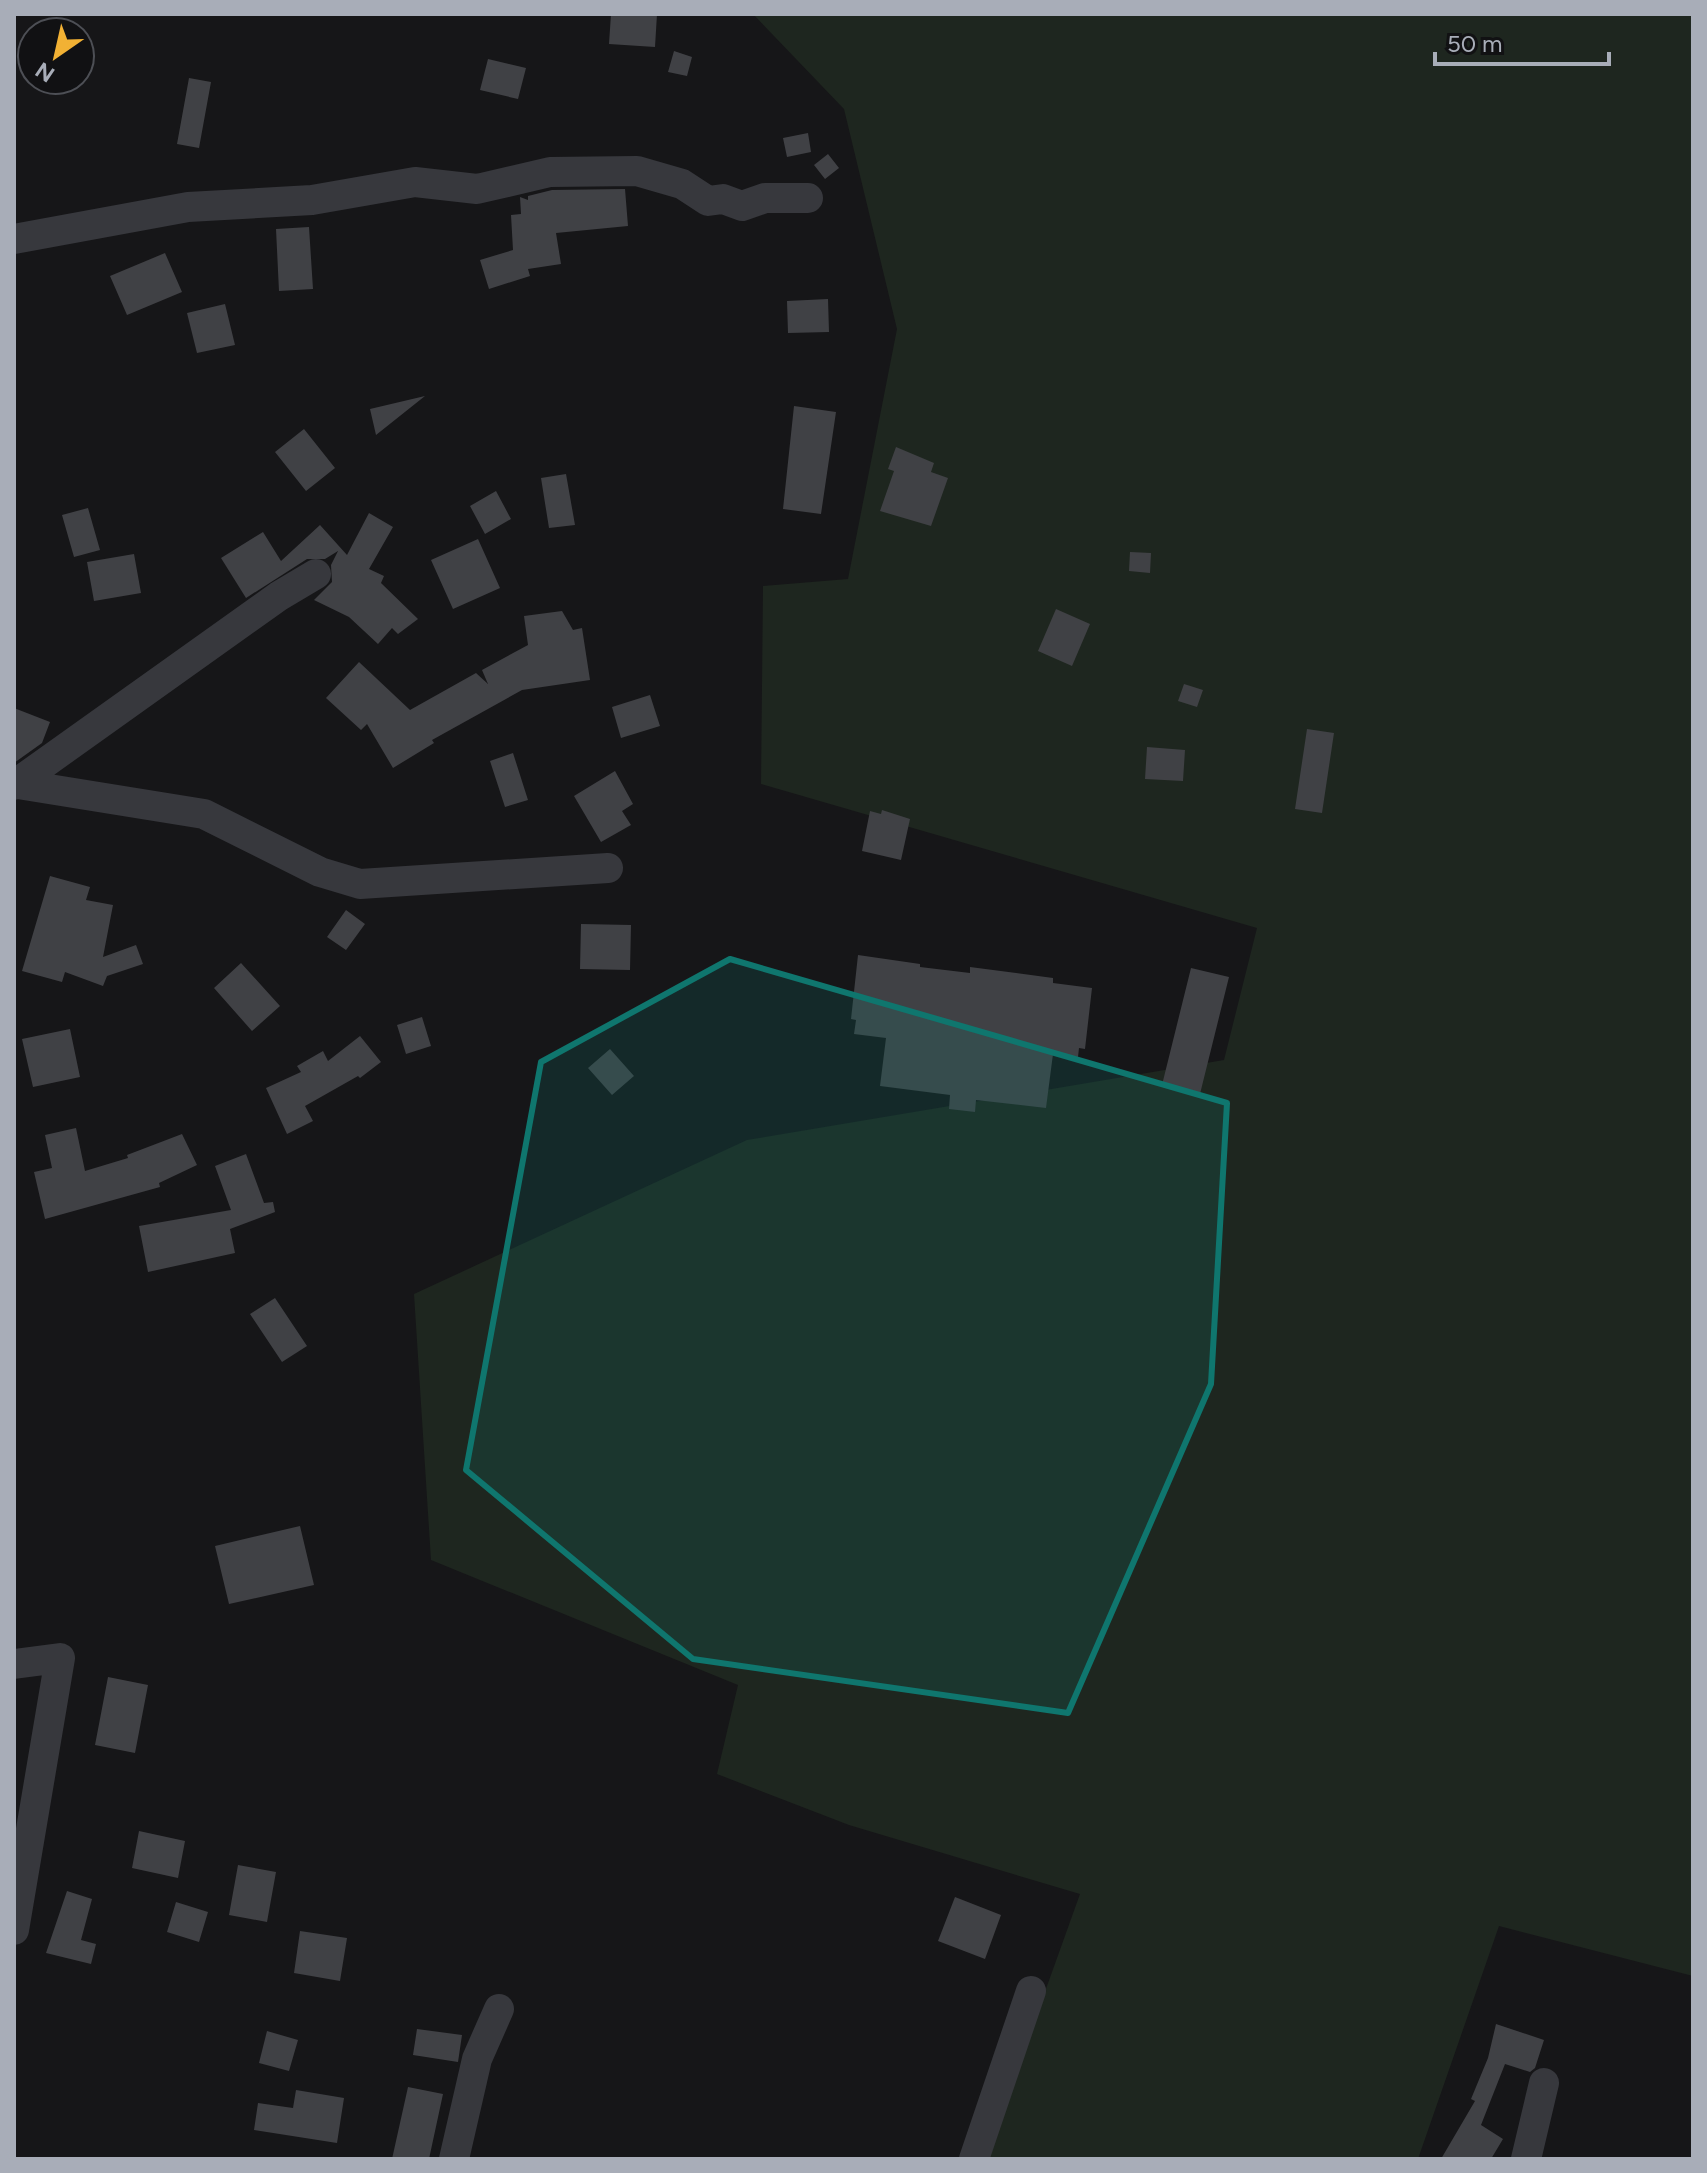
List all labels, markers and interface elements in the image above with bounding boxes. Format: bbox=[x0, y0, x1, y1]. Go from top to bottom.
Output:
north arrow bbox=[16, 16, 96, 96]
scale bar bbox=[1435, 16, 1609, 66]
text: 50 m bbox=[1447, 29, 1503, 58]
text: N bbox=[30, 56, 60, 88]

